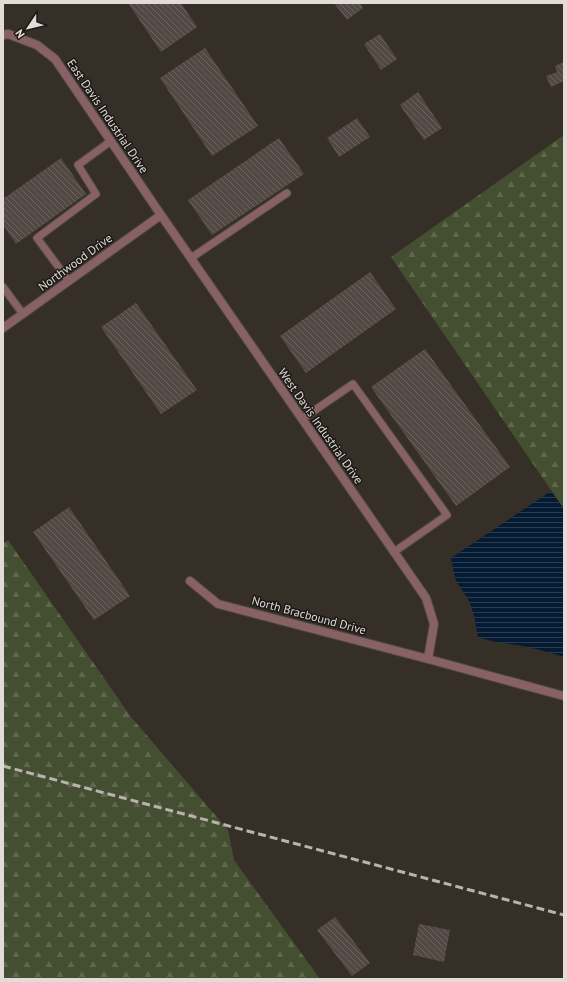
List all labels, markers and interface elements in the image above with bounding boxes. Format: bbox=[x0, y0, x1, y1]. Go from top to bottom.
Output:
north arrow bbox=[8, 8, 48, 48]
text: N bbox=[12, 27, 28, 41]
street label: East Davis Industrial Drive bbox=[64, 56, 152, 176]
street label: Northwood Drive bbox=[35, 230, 115, 294]
street label: West Davis Industrial Drive bbox=[275, 365, 367, 487]
street label: North Bracbound Drive bbox=[250, 593, 368, 637]

